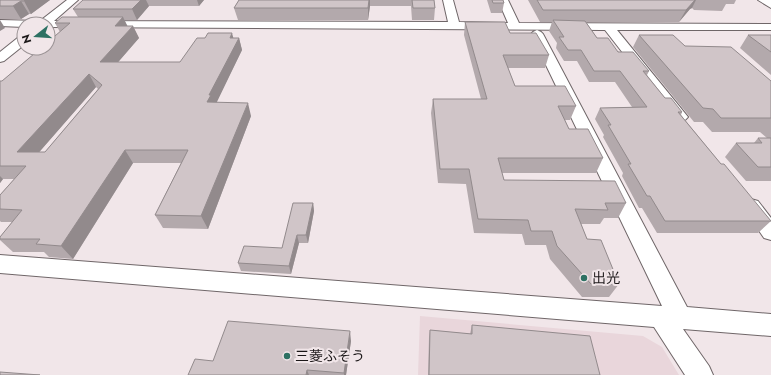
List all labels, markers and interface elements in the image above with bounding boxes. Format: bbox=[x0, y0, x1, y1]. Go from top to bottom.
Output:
north arrow bbox=[16, 16, 56, 56]
text: N bbox=[18, 32, 35, 45]
place label: 出光 bbox=[592, 268, 620, 288]
marker: 出光 bbox=[579, 273, 589, 283]
place label: 三菱ふそう bbox=[295, 346, 365, 366]
marker: 三菱ふそう bbox=[282, 351, 292, 361]

